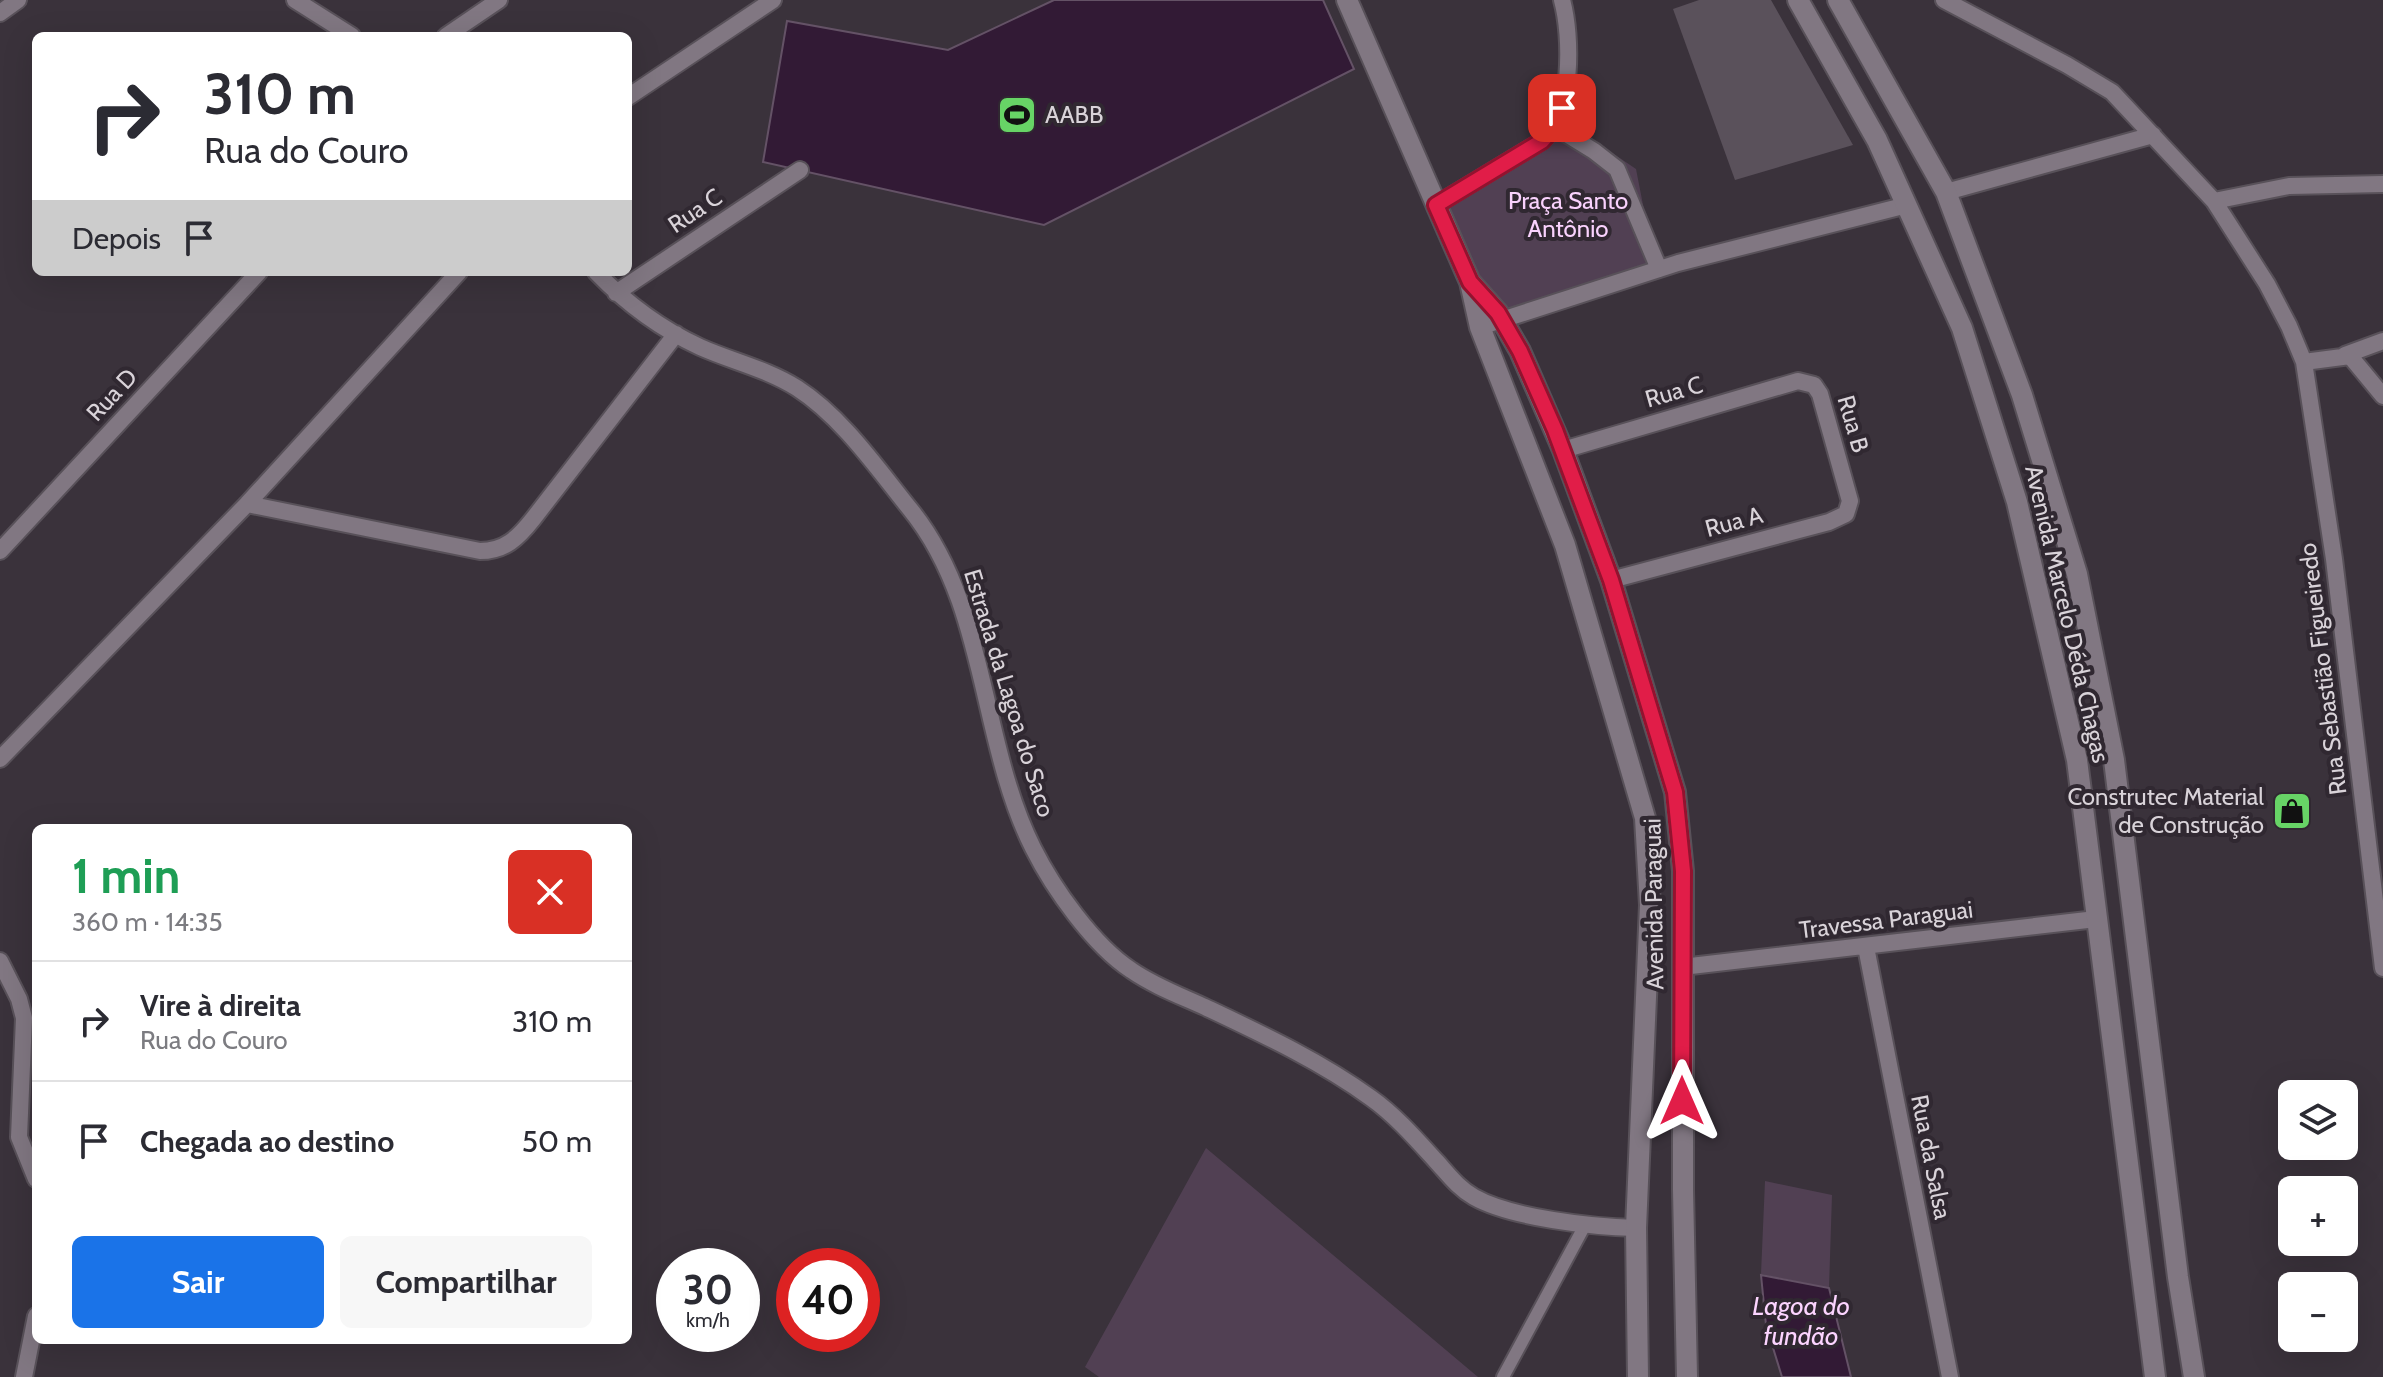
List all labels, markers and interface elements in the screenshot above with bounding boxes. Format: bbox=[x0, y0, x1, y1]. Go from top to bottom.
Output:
text: 310 m bbox=[204, 60, 356, 128]
icon: right bbox=[72, 64, 176, 168]
pin bbox=[1528, 74, 1596, 142]
icon: arrive bbox=[1540, 86, 1584, 130]
sports icon: AABB bbox=[996, 94, 1038, 136]
place label: AABB bbox=[1045, 100, 1103, 129]
text: Rua do Couro bbox=[204, 128, 408, 172]
street label: Rua C bbox=[662, 182, 727, 239]
park label: Praça Santo Antônio bbox=[1508, 186, 1628, 243]
icon: arrive bbox=[177, 216, 221, 260]
text: Depois bbox=[72, 220, 161, 257]
street label: Rua D bbox=[80, 362, 143, 427]
street label: Rua C bbox=[1642, 370, 1706, 414]
street label: Rua B bbox=[1832, 392, 1875, 456]
street label: Avenida Marcelo Déda Chagas bbox=[2019, 462, 2116, 766]
street label: Rua A bbox=[1702, 500, 1766, 543]
street label: Rua Sebastião Figueiredo bbox=[2293, 541, 2352, 797]
street label: Estrada da Lagoa do Saco bbox=[958, 565, 1061, 820]
place label: Construtec Material de Construção bbox=[2067, 782, 2264, 839]
shop icon: Construtec Material de Construção bbox=[2271, 790, 2313, 832]
street label: Avenida Paraguai bbox=[1638, 818, 1669, 990]
text: 1 min bbox=[72, 847, 180, 905]
button: close bbox=[508, 850, 592, 934]
street label: Travessa Paraguai bbox=[1797, 894, 1974, 945]
text: 360 m · 14:35 bbox=[72, 906, 223, 938]
text: Vire à direita bbox=[140, 987, 301, 1024]
icon: right bbox=[72, 999, 116, 1043]
text: 310 m bbox=[512, 1003, 592, 1040]
text: Rua do Couro bbox=[140, 1024, 288, 1056]
position arrow bbox=[1640, 1059, 1724, 1143]
map controls bbox=[2278, 1080, 2358, 1352]
button: layers bbox=[2278, 1080, 2358, 1160]
street label: Rua da Salsa bbox=[1905, 1092, 1958, 1222]
icon: arrive bbox=[72, 1119, 116, 1163]
text: Chegada ao destino bbox=[140, 1123, 394, 1160]
text: 50 m bbox=[522, 1123, 592, 1160]
button: + bbox=[2278, 1176, 2358, 1256]
button: Sair bbox=[72, 1236, 324, 1328]
button: Compartilhar bbox=[340, 1236, 592, 1328]
speed limit sign: 40 bbox=[776, 1248, 880, 1352]
text: 30 bbox=[683, 1265, 733, 1314]
button: − bbox=[2278, 1272, 2358, 1352]
water label: Lagoa do fundão bbox=[1752, 1290, 1850, 1352]
text: km/h bbox=[686, 1308, 730, 1332]

